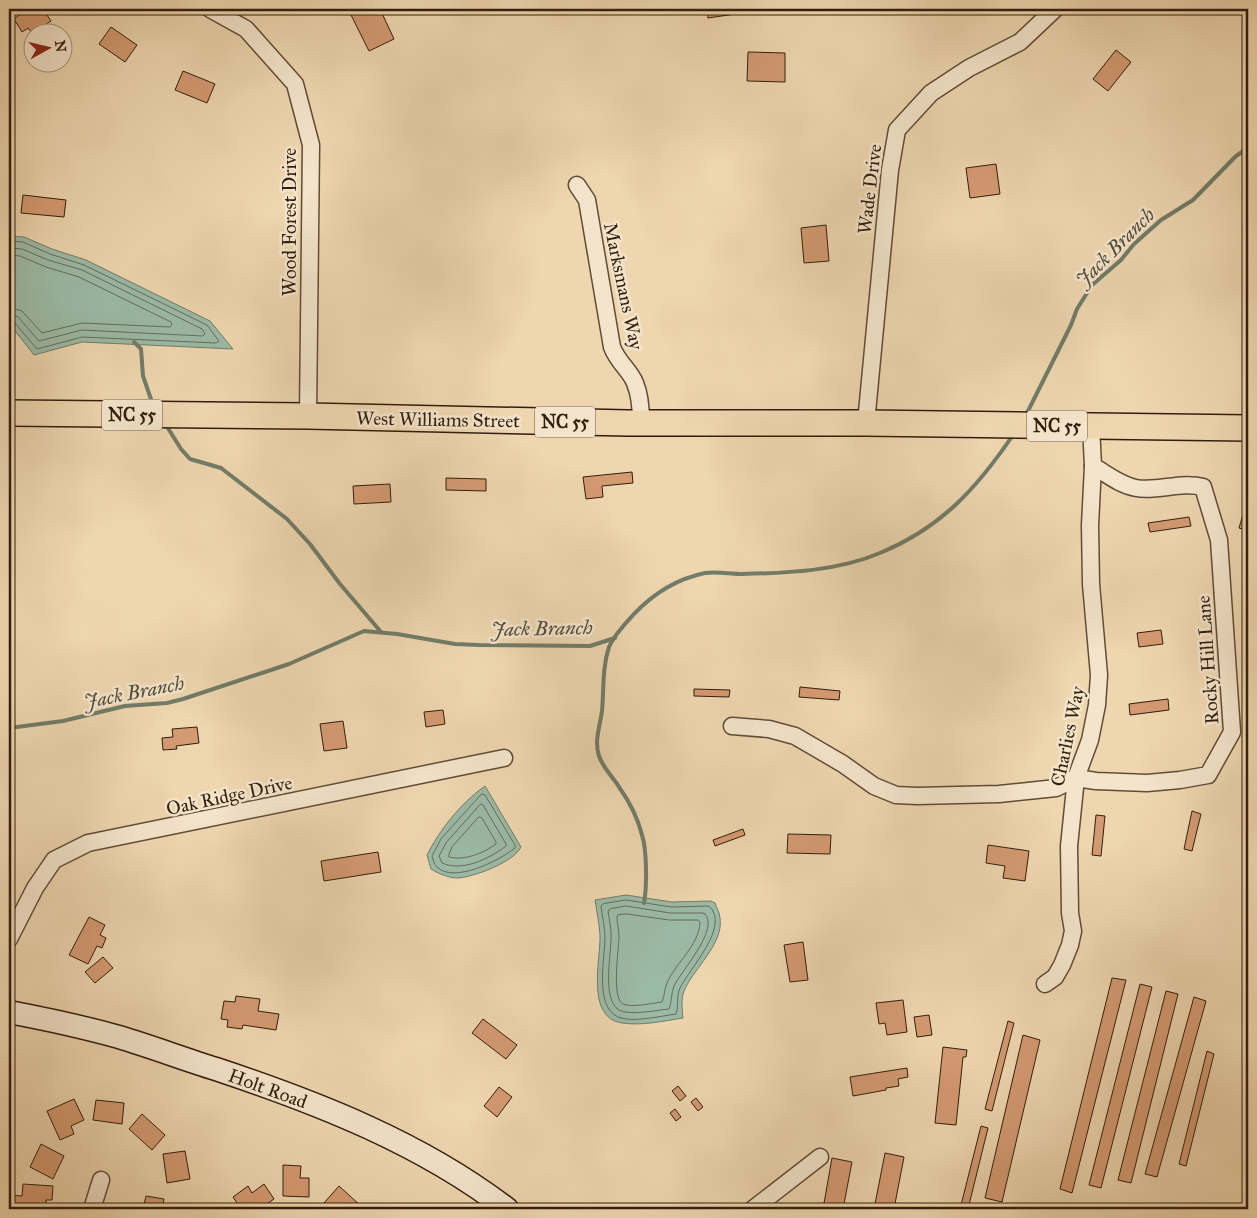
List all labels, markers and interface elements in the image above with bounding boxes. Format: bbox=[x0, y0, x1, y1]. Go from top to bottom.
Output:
north arrow bbox=[22, 22, 72, 72]
text: N bbox=[51, 39, 70, 53]
street label: Wade Drive bbox=[853, 143, 886, 235]
street label: Wood Forest Drive bbox=[278, 148, 301, 296]
water label: Jack Branch bbox=[1070, 203, 1159, 292]
street label: Marksmans Way bbox=[599, 220, 648, 353]
road number: NC 55 bbox=[102, 400, 162, 430]
street label: West Williams Street bbox=[356, 407, 520, 432]
road number: NC 55 bbox=[535, 407, 595, 438]
road number: NC 55 bbox=[1027, 411, 1087, 442]
street label: Rocky Hill Lane bbox=[1192, 595, 1223, 725]
water label: Jack Branch bbox=[490, 615, 593, 641]
water label: Jack Branch bbox=[81, 671, 186, 714]
street label: Charlies Way bbox=[1046, 683, 1090, 788]
street label: Oak Ridge Drive bbox=[164, 771, 295, 821]
street label: Holt Road bbox=[225, 1064, 311, 1113]

